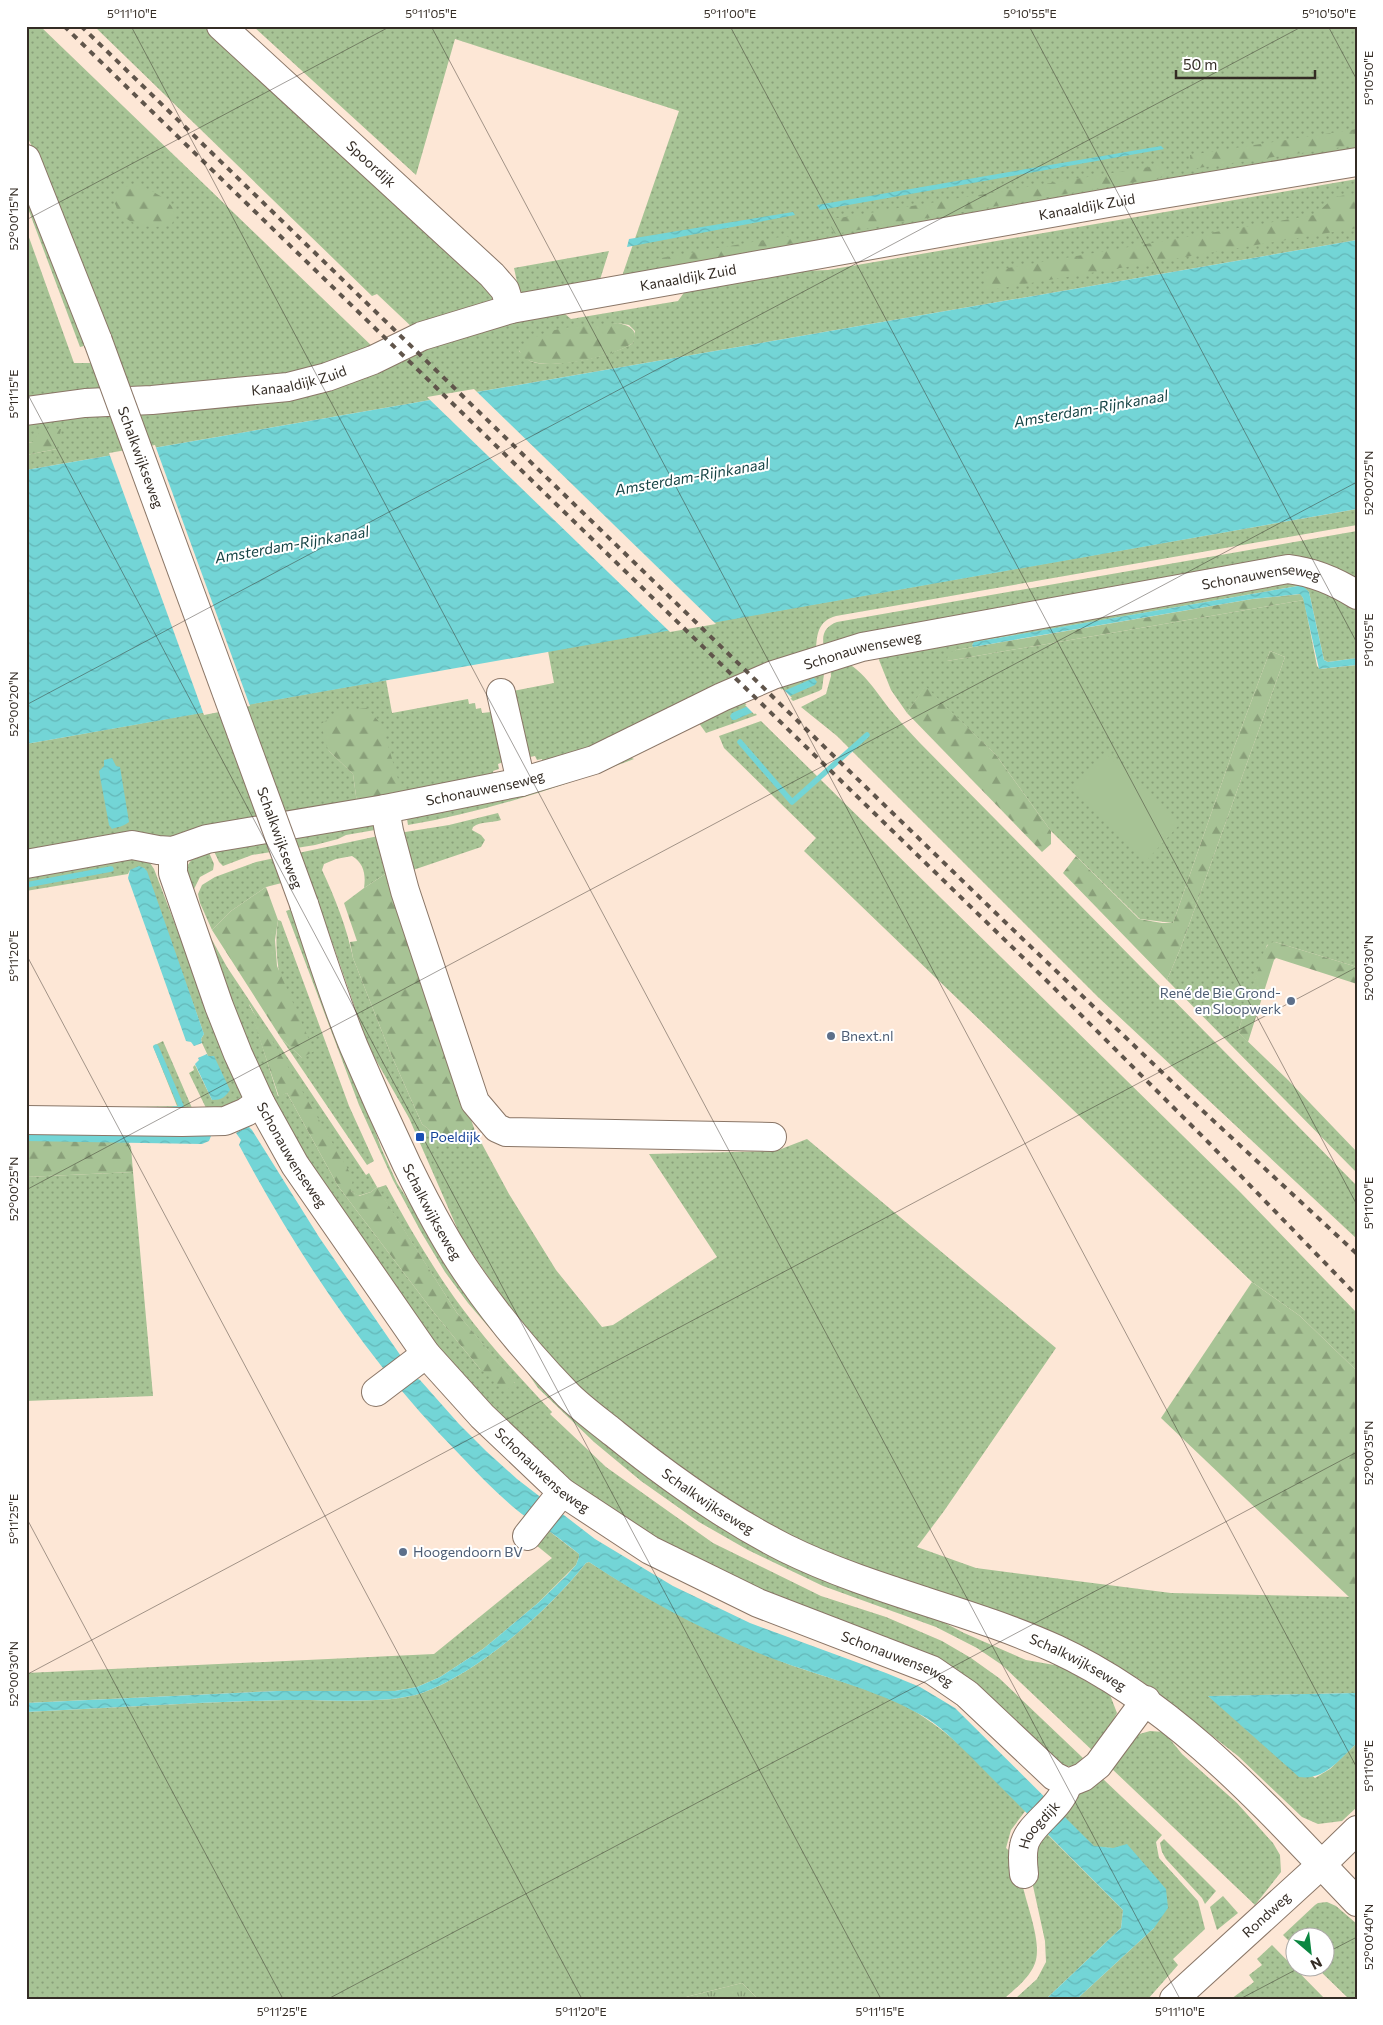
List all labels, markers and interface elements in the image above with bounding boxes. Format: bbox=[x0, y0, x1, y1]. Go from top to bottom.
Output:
text: 5°11'10"E bbox=[107, 6, 157, 20]
text: 5°11'05"E bbox=[405, 6, 457, 20]
text: 5°11'00"E bbox=[704, 6, 756, 20]
text: 5°10'55"E bbox=[1003, 6, 1057, 20]
text: 5°10'50"E bbox=[1302, 6, 1356, 20]
scale bar bbox=[1176, 48, 1314, 80]
text: 5°10'50"E bbox=[1361, 51, 1375, 105]
text: 50 m bbox=[1183, 55, 1217, 73]
street label: Spoordijk bbox=[343, 137, 400, 191]
text: 52°00'15"N bbox=[6, 188, 20, 250]
street label: Kanaaldijk Zuid bbox=[1037, 190, 1136, 223]
street label: Kanaaldijk Zuid bbox=[639, 260, 738, 294]
street label: Kanaaldijk Zuid bbox=[250, 362, 349, 398]
text: 5°11'15"E bbox=[6, 370, 20, 418]
water label: Amsterdam-Rijnkanaal bbox=[1011, 385, 1170, 431]
street label: Schalkwijkseweg bbox=[115, 404, 168, 511]
text: 52°00'25"N bbox=[1361, 451, 1375, 515]
water label: Amsterdam-Rijnkanaal bbox=[612, 453, 771, 499]
water label: Amsterdam-Rijnkanaal bbox=[212, 521, 371, 567]
street label: Schonauwenseweg bbox=[1200, 560, 1323, 593]
text: 5°10'55"E bbox=[1361, 613, 1375, 667]
street label: Schonauwenseweg bbox=[802, 627, 923, 673]
text: 52°00'20"N bbox=[6, 671, 20, 737]
street label: Schonauwenseweg bbox=[424, 766, 547, 809]
street label: Schalkwijkseweg bbox=[254, 784, 307, 891]
text: 5°11'20"E bbox=[6, 930, 20, 982]
text: 52°00'30"N bbox=[1361, 935, 1375, 1001]
place label: René de Bie Grond- en Sloopwerk bbox=[1160, 984, 1281, 1017]
marker: René de Bie Grond- en Sloopwerk bbox=[1285, 995, 1297, 1007]
place label: Bnext.nl bbox=[841, 1027, 894, 1044]
marker: Bnext.nl bbox=[825, 1030, 837, 1042]
street label: Schonauwenseweg bbox=[254, 1099, 331, 1211]
place label: Poeldijk bbox=[430, 1128, 481, 1145]
marker: Poeldijk bbox=[414, 1131, 426, 1143]
text: 52°00'25"N bbox=[6, 1157, 20, 1221]
street label: Schalkwijkseweg bbox=[400, 1161, 466, 1263]
text: 5°11'00"E bbox=[1361, 1177, 1375, 1229]
text: 52°00'35"N bbox=[1361, 1421, 1375, 1485]
street label: Schonauwenseweg bbox=[492, 1424, 593, 1516]
street label: Schalkwijkseweg bbox=[659, 1464, 758, 1538]
text: 5°11'25"E bbox=[6, 1494, 20, 1544]
place label: Hoogendoorn BV bbox=[413, 1543, 523, 1560]
marker: Hoogendoorn BV bbox=[397, 1546, 409, 1558]
street label: Schonauwenseweg bbox=[839, 1627, 957, 1690]
street label: Schalkwijkseweg bbox=[1027, 1630, 1130, 1695]
text: 52°00'30"N bbox=[6, 1641, 20, 1707]
text: 5°11'05"E bbox=[1361, 1740, 1375, 1792]
street label: Hoogdijk bbox=[1014, 1797, 1063, 1851]
street label: Rondweg bbox=[1238, 1888, 1294, 1941]
text: 52°00'40"N bbox=[1361, 1904, 1375, 1970]
north arrow bbox=[1286, 1928, 1336, 1978]
text: N bbox=[1308, 1954, 1325, 1974]
text: 5°11'25"E bbox=[257, 2004, 307, 2018]
text: 5°11'20"E bbox=[555, 2004, 607, 2018]
text: 5°11'15"E bbox=[856, 2004, 904, 2018]
text: 5°11'10"E bbox=[1155, 2004, 1205, 2018]

